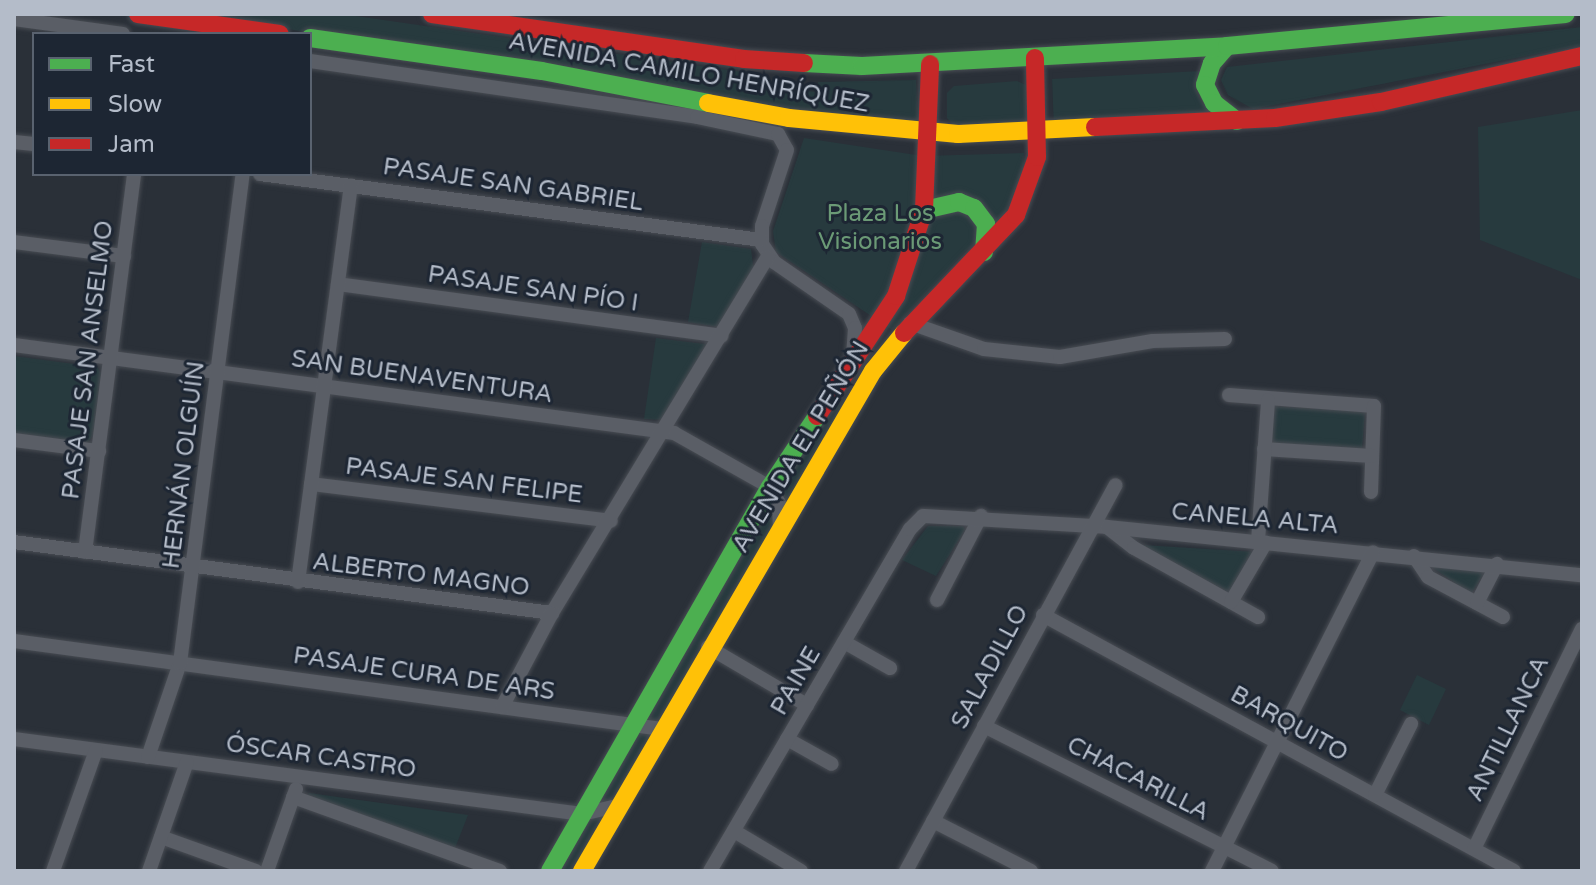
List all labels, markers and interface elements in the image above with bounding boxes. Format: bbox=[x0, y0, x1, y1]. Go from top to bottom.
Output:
street label: AVENIDA CAMILO HENRÍQUEZ bbox=[506, 27, 872, 119]
legend bbox=[32, 32, 312, 176]
text: Fast bbox=[108, 50, 155, 79]
text: Slow bbox=[108, 90, 162, 119]
text: Jam bbox=[108, 130, 155, 159]
street label: PASAJE SAN GABRIEL bbox=[381, 152, 645, 218]
park label: Plaza Los Visionarios bbox=[818, 200, 942, 256]
street label: PASAJE SAN ANSELMO bbox=[57, 219, 119, 501]
street label: PASAJE SAN PÍO I bbox=[426, 260, 640, 318]
street label: AVENIDA EL PEÑÓN bbox=[726, 336, 876, 558]
street label: SAN BUENAVENTURA bbox=[290, 344, 554, 410]
street label: HERNÁN OLGUÍN bbox=[157, 360, 211, 570]
street label: PASAJE SAN FELIPE bbox=[344, 452, 584, 510]
street label: CANELA ALTA bbox=[1170, 497, 1340, 541]
street label: ALBERTO MAGNO bbox=[311, 547, 531, 603]
street label: SALADILLO bbox=[945, 600, 1035, 734]
street label: PASAJE CURA DE ARS bbox=[291, 641, 557, 707]
street label: PAINE bbox=[765, 642, 827, 720]
street label: ANTILLANCA bbox=[1461, 652, 1555, 806]
street label: BARQUITO bbox=[1225, 680, 1353, 768]
street label: ÓSCAR CASTRO bbox=[224, 729, 418, 785]
street label: CHACARILLA bbox=[1062, 731, 1214, 827]

